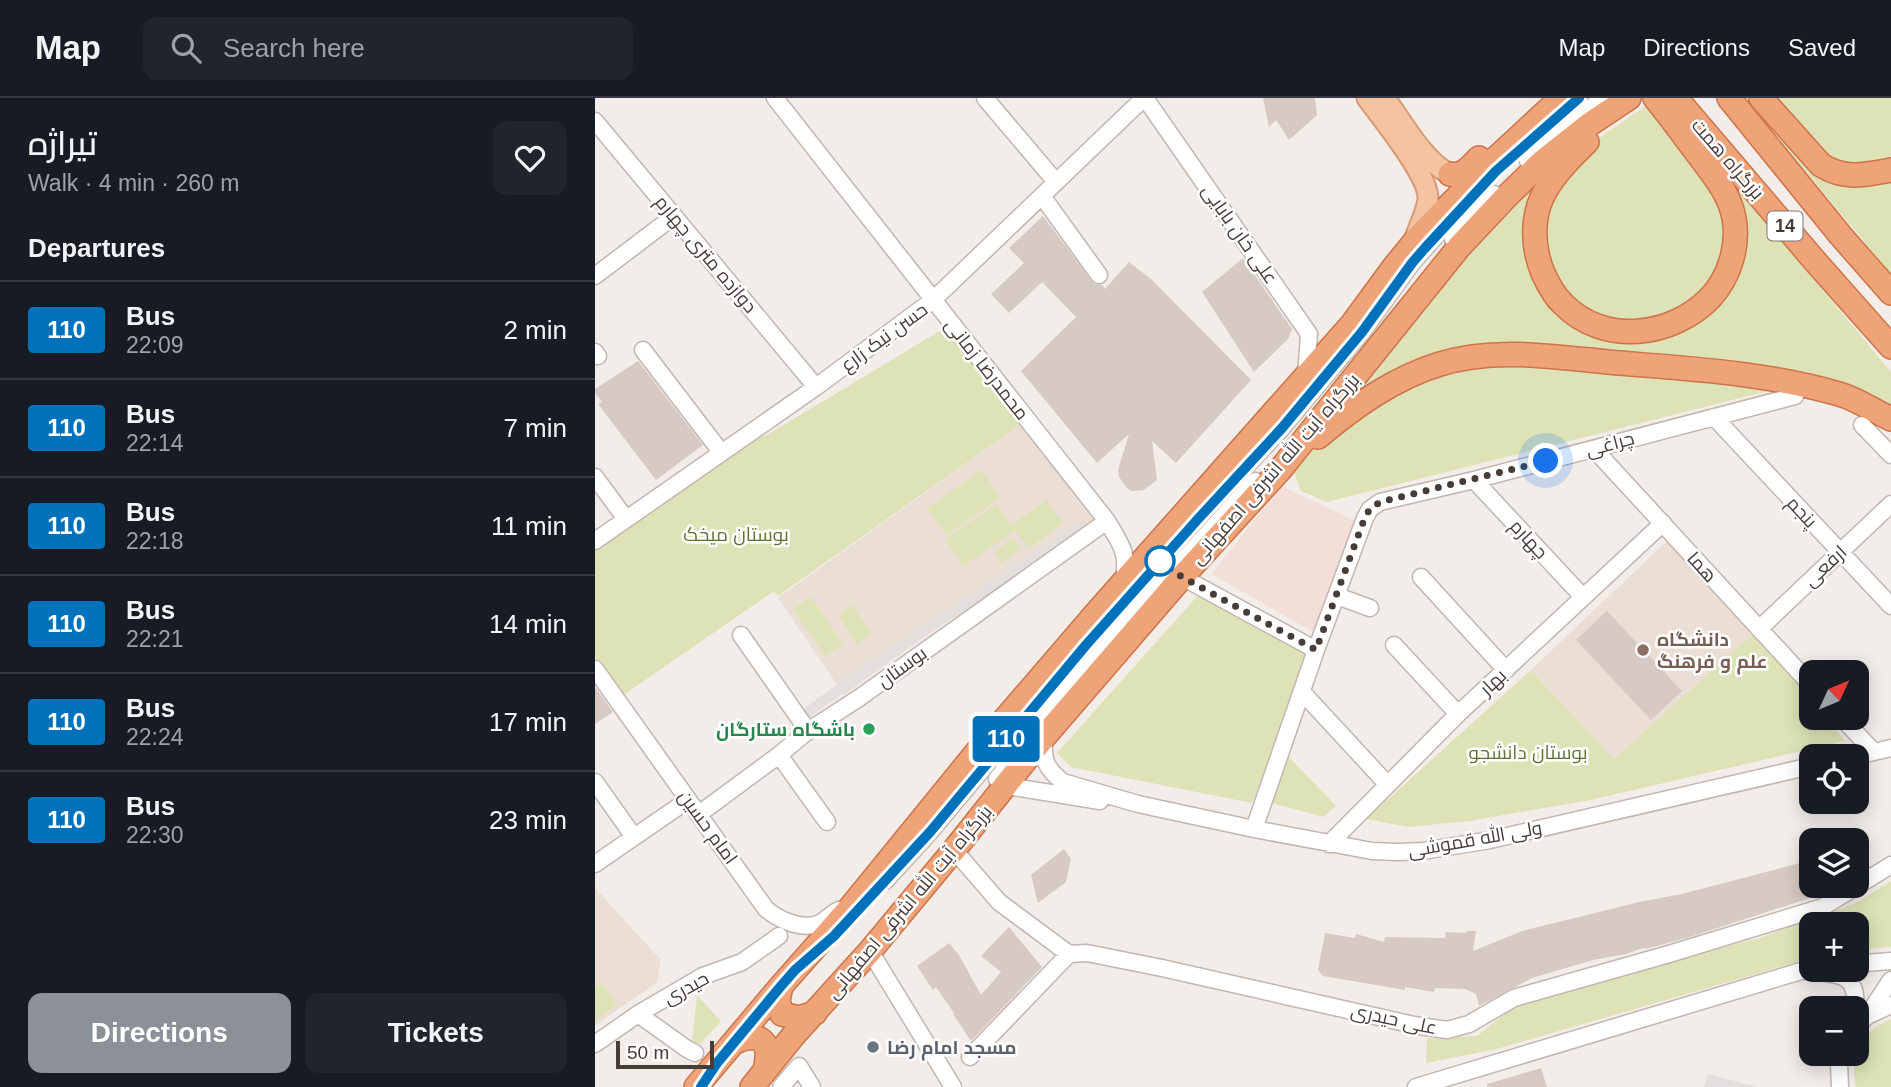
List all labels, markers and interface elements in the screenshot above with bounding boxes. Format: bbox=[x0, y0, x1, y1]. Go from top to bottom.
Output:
search box bbox=[143, 17, 633, 80]
text: Map bbox=[35, 29, 101, 66]
icon: search bbox=[167, 29, 205, 67]
text: Search here bbox=[223, 33, 365, 63]
text: Map bbox=[1559, 34, 1605, 61]
text: Directions bbox=[1643, 34, 1750, 61]
text: Saved bbox=[1788, 34, 1856, 61]
street label: بزرگراه همت bbox=[1687, 115, 1768, 204]
button: heart bbox=[493, 121, 567, 195]
text: تیراژه bbox=[28, 125, 97, 162]
text: Walk · 4 min · 260 m bbox=[28, 170, 239, 196]
street label: علی خان بابایی bbox=[1197, 180, 1282, 288]
street label: دوازده متری چهارم bbox=[649, 191, 761, 319]
road number: 14 bbox=[1767, 211, 1803, 240]
text: Departures bbox=[28, 233, 165, 263]
street label: حسن نیک زارع bbox=[836, 298, 933, 378]
text: Bus bbox=[126, 301, 175, 331]
street label: محمدرضا زمانی bbox=[940, 314, 1033, 424]
text: 2 min bbox=[503, 315, 567, 345]
text: 110 bbox=[47, 316, 86, 343]
text: 22:09 bbox=[126, 332, 184, 358]
street label: بزرگراه آیت الله اشرفی اصفهانی bbox=[1185, 368, 1364, 569]
text: Bus bbox=[126, 399, 175, 429]
text: 7 min bbox=[503, 413, 567, 443]
text: 110 bbox=[47, 414, 86, 441]
street label: چراغی bbox=[1583, 427, 1637, 462]
text: 22:14 bbox=[126, 430, 184, 456]
your location bbox=[1528, 443, 1563, 478]
street label: پنجم bbox=[1780, 492, 1821, 534]
text: Bus bbox=[126, 497, 175, 527]
text: 11 min bbox=[491, 511, 567, 541]
text: 110 bbox=[47, 512, 86, 539]
street label: چهارم bbox=[1504, 515, 1552, 565]
park label: بوستان میخک bbox=[683, 524, 789, 546]
text: 22:18 bbox=[126, 528, 184, 554]
street label: ارفعی bbox=[1799, 541, 1851, 592]
unlabelled marker bbox=[1145, 546, 1175, 576]
street label: هما bbox=[1683, 548, 1721, 586]
text: Bus bbox=[126, 595, 175, 625]
text: 14 min bbox=[489, 609, 567, 639]
text: 110 bbox=[47, 610, 86, 637]
text: 22:21 bbox=[126, 626, 184, 652]
place label: دانشگاه علم و فرهنگ bbox=[1657, 629, 1767, 675]
street label: بوستان bbox=[873, 642, 931, 693]
marker: دانشگاه علم و فرهنگ bbox=[1635, 642, 1651, 658]
north arrow bbox=[1799, 660, 1869, 730]
map controls bbox=[1799, 660, 1869, 1066]
street label: بهار bbox=[1475, 665, 1511, 701]
text: Bus bbox=[126, 693, 175, 723]
text: 17 min bbox=[489, 707, 567, 737]
text: 110 bbox=[47, 708, 86, 735]
line badge: 110 bbox=[966, 716, 1046, 762]
place label: باشگاه ستارگان bbox=[716, 719, 855, 741]
marker: باشگاه ستارگان bbox=[861, 721, 877, 737]
text: 22:24 bbox=[126, 724, 184, 750]
text: 110 bbox=[987, 725, 1025, 752]
park label: بوستان دانشجو bbox=[1468, 742, 1588, 764]
button: locate bbox=[1799, 744, 1869, 814]
street label: امام حسین bbox=[672, 786, 742, 870]
text: Bus bbox=[126, 791, 175, 821]
street label: بزرگراه آیت الله اشرفی اصفهانی bbox=[820, 800, 997, 1004]
text: 23 min bbox=[489, 805, 567, 835]
text: 110 bbox=[47, 806, 86, 833]
street label: ولی الله قموشی bbox=[1406, 815, 1544, 862]
text: 22:30 bbox=[126, 822, 184, 848]
button: layers bbox=[1799, 828, 1869, 898]
button: + bbox=[1799, 912, 1869, 982]
street label: حیدری bbox=[660, 967, 713, 1009]
button: Directions bbox=[28, 993, 291, 1073]
button: Tickets bbox=[305, 993, 567, 1073]
button: − bbox=[1799, 996, 1869, 1066]
street label: علی حیدری bbox=[1349, 1000, 1439, 1039]
place label: مسجد امام رضا bbox=[887, 1037, 1017, 1061]
scale bar bbox=[616, 1038, 714, 1070]
marker: مسجد امام رضا bbox=[865, 1039, 881, 1055]
text: 50 m bbox=[627, 1042, 669, 1063]

